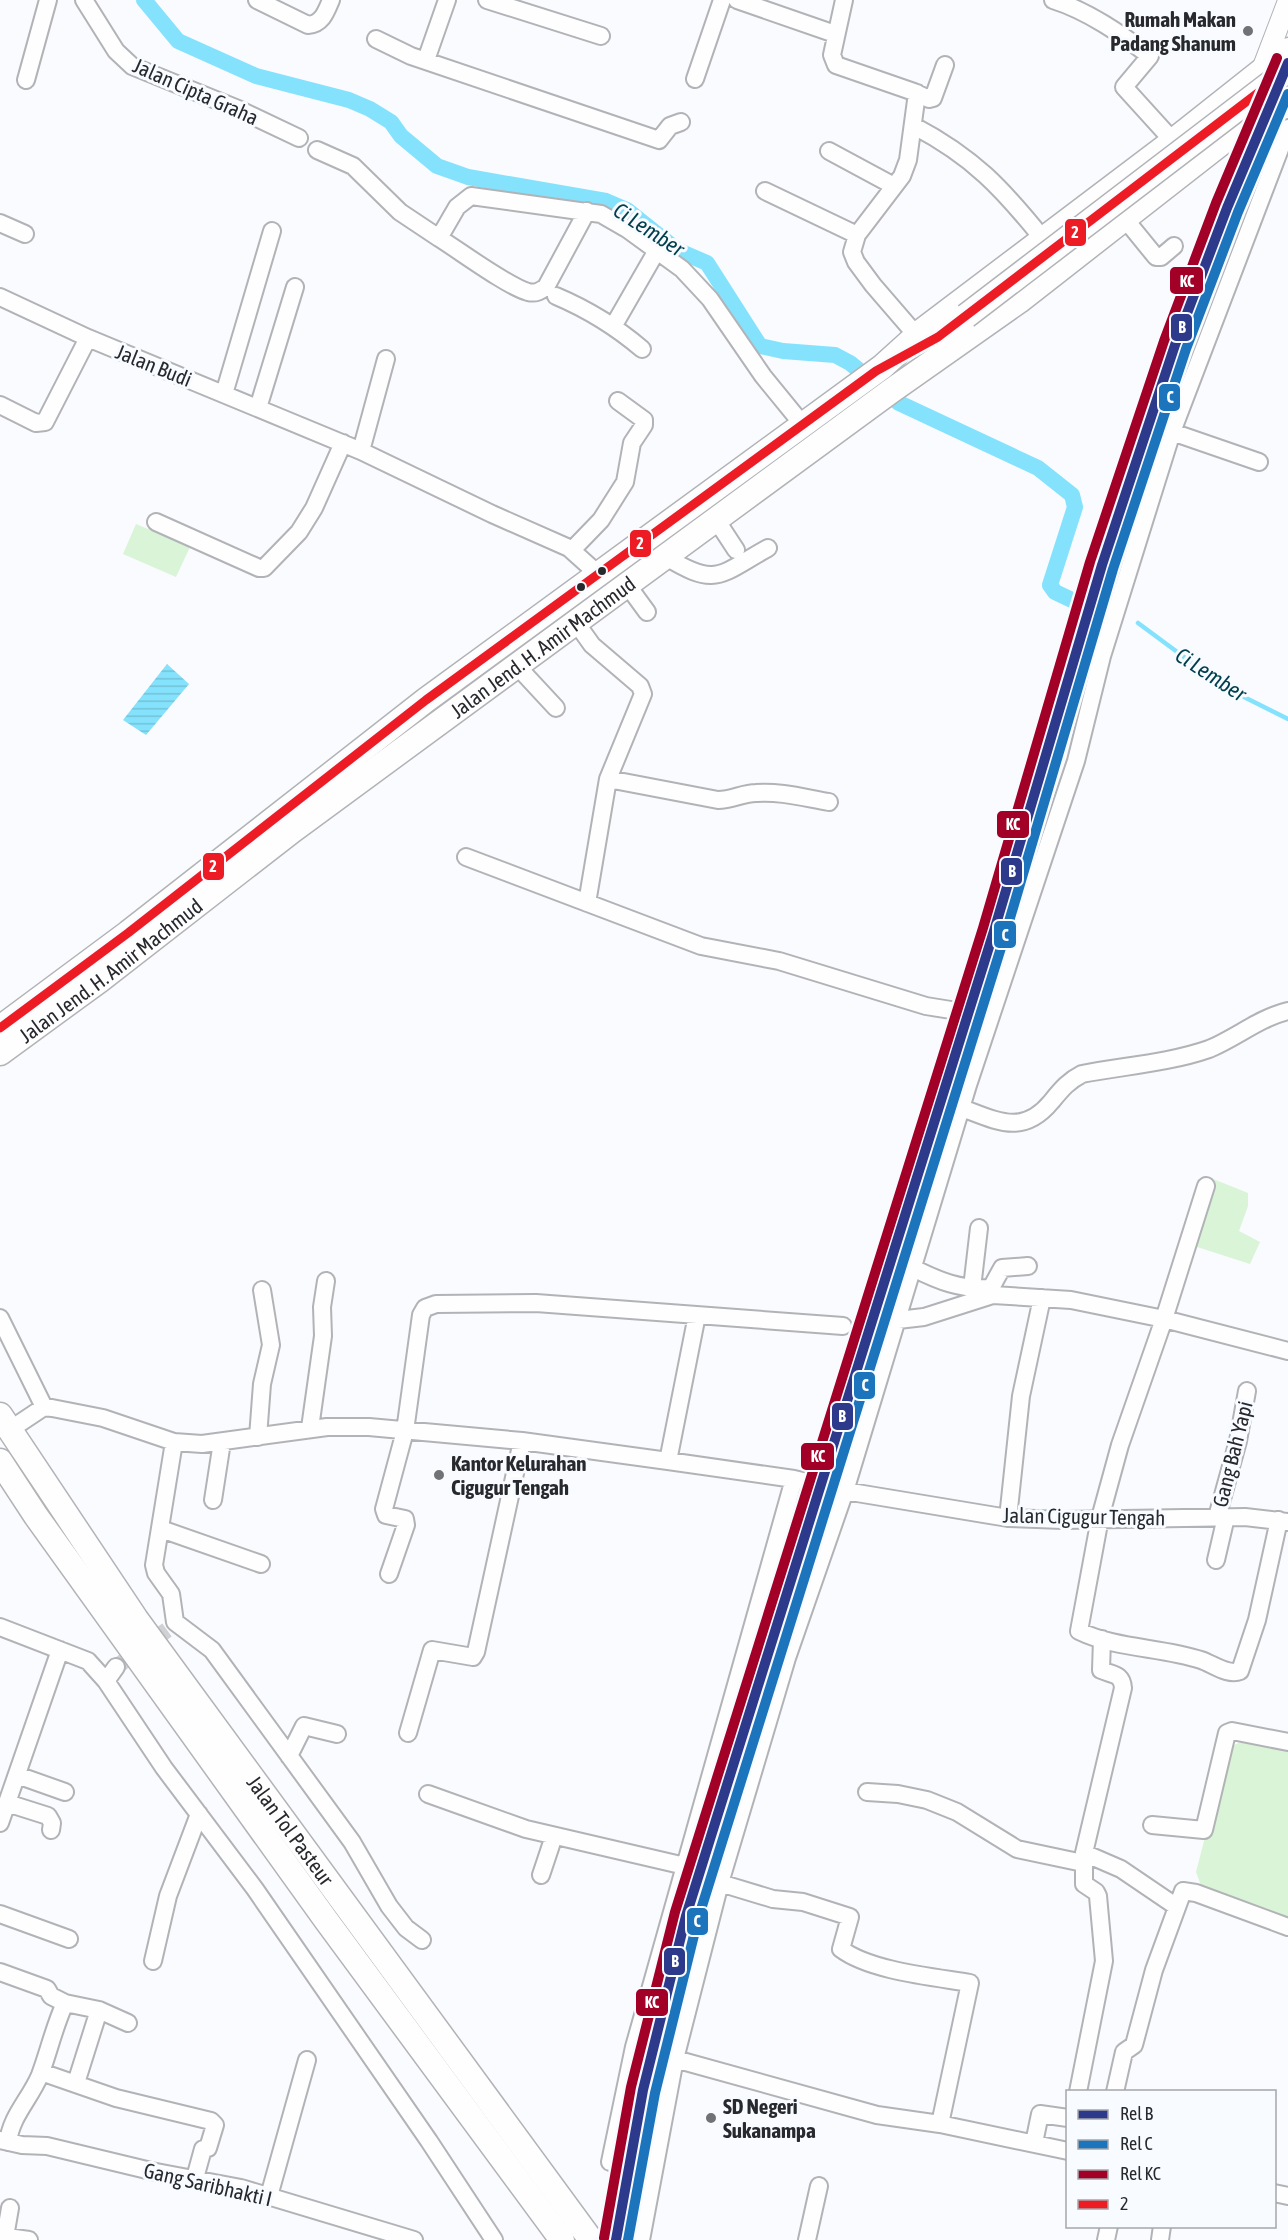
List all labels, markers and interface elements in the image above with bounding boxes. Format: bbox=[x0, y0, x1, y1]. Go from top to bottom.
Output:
place label: Rumah Makan Padang Shanum bbox=[1110, 7, 1236, 55]
marker: Rumah Makan Padang Shanum bbox=[1241, 24, 1255, 38]
street label: Jalan Cipta Graha bbox=[130, 53, 262, 129]
water label: Ci Lember bbox=[609, 197, 691, 262]
line badge: 2 bbox=[1064, 218, 1087, 247]
text: 2 bbox=[1071, 223, 1079, 241]
line badge: KC bbox=[1169, 266, 1204, 295]
text: KC bbox=[1180, 272, 1195, 290]
line badge: B bbox=[1170, 313, 1193, 342]
text: B bbox=[1178, 318, 1186, 336]
street label: Jalan Budi bbox=[113, 339, 195, 391]
line badge: C bbox=[1158, 383, 1181, 412]
text: C bbox=[1166, 388, 1174, 406]
line badge: 2 bbox=[629, 529, 652, 558]
text: 2 bbox=[636, 534, 644, 552]
unlabelled marker bbox=[596, 565, 608, 577]
street label: Jalan Jend. H. Amir Machmud bbox=[446, 571, 640, 722]
unlabelled marker bbox=[575, 581, 587, 593]
water label: Ci Lember bbox=[1171, 642, 1253, 707]
line badge: KC bbox=[996, 810, 1030, 839]
text: KC bbox=[1006, 815, 1021, 833]
line badge: 2 bbox=[202, 852, 225, 881]
text: 2 bbox=[209, 857, 217, 875]
line badge: B bbox=[1000, 857, 1023, 886]
text: B bbox=[1008, 862, 1016, 880]
street label: Jalan Jend. H. Amir Machmud bbox=[14, 893, 207, 1047]
line badge: C bbox=[993, 920, 1017, 949]
text: C bbox=[1001, 926, 1009, 944]
line badge: C bbox=[853, 1371, 876, 1400]
text: C bbox=[861, 1376, 869, 1394]
street label: Gang Bah Yapi bbox=[1207, 1399, 1257, 1509]
line badge: B bbox=[831, 1402, 854, 1431]
text: B bbox=[838, 1407, 846, 1425]
line badge: KC bbox=[800, 1442, 835, 1471]
text: KC bbox=[811, 1447, 826, 1465]
place label: Kantor Kelurahan Cigugur Tengah bbox=[451, 1451, 586, 1499]
marker: Kantor Kelurahan Cigugur Tengah bbox=[432, 1468, 446, 1482]
street label: Jalan Cigugur Tengah bbox=[1002, 1503, 1166, 1529]
street label: Jalan Tol Pasteur bbox=[243, 1771, 339, 1890]
line badge: C bbox=[686, 1907, 709, 1936]
text: C bbox=[693, 1912, 701, 1930]
line badge: B bbox=[663, 1947, 686, 1976]
text: B bbox=[671, 1952, 679, 1970]
line badge: KC bbox=[635, 1988, 669, 2017]
text: KC bbox=[645, 1993, 660, 2011]
legend bbox=[1066, 2090, 1276, 2228]
place label: SD Negeri Sukanampa bbox=[723, 2094, 816, 2142]
text: Rel B bbox=[1120, 2103, 1153, 2124]
marker: SD Negeri Sukanampa bbox=[704, 2111, 718, 2125]
text: Rel C bbox=[1120, 2133, 1153, 2154]
street label: Gang Saribhakti I bbox=[142, 2158, 274, 2210]
text: Rel KC bbox=[1120, 2163, 1161, 2184]
text: 2 bbox=[1120, 2193, 1128, 2214]

